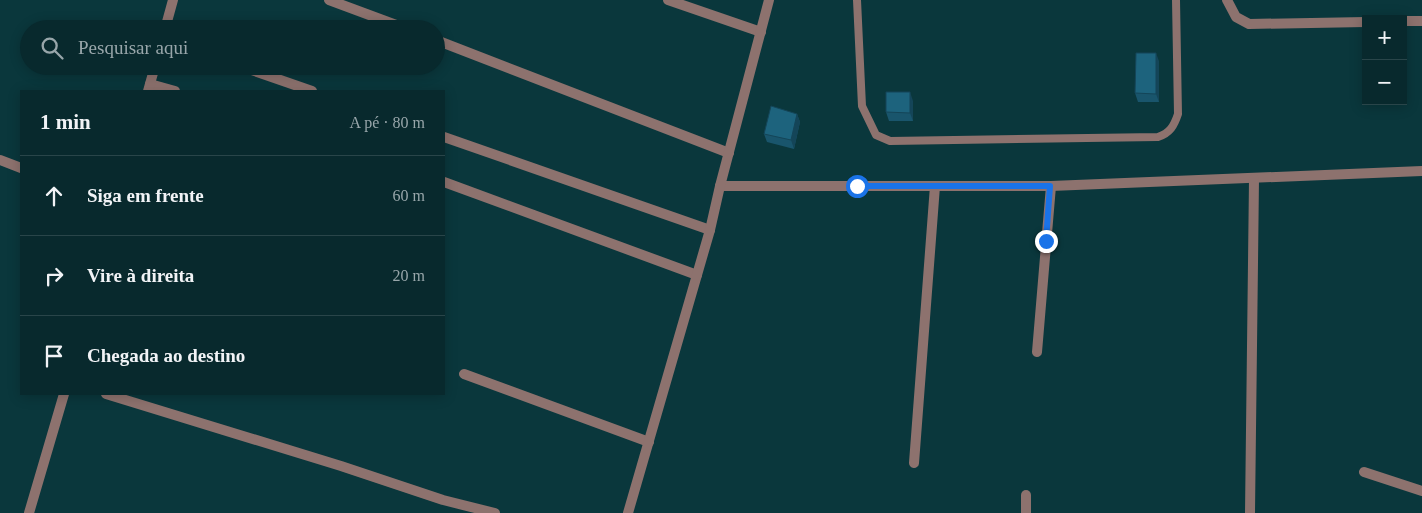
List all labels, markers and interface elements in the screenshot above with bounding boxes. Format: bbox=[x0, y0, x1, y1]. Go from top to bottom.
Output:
map controls bbox=[1362, 15, 1407, 105]
button: + bbox=[1362, 15, 1407, 60]
search box bbox=[20, 20, 445, 75]
icon: search bbox=[38, 34, 66, 62]
text: Pesquisar aqui bbox=[78, 37, 188, 58]
button: − bbox=[1362, 60, 1407, 105]
text: 1 min bbox=[40, 110, 91, 134]
text: A pé · 80 m bbox=[349, 114, 425, 131]
route start bbox=[846, 175, 869, 198]
icon: ahead bbox=[40, 182, 68, 210]
text: Siga em frente bbox=[87, 185, 204, 206]
text: 60 m bbox=[393, 187, 425, 204]
route end bbox=[1035, 230, 1058, 253]
icon: right bbox=[40, 262, 68, 290]
text: Vire à direita bbox=[87, 265, 194, 286]
text: 20 m bbox=[393, 267, 425, 284]
icon: arrive bbox=[40, 342, 68, 370]
text: Chegada ao destino bbox=[87, 345, 245, 366]

